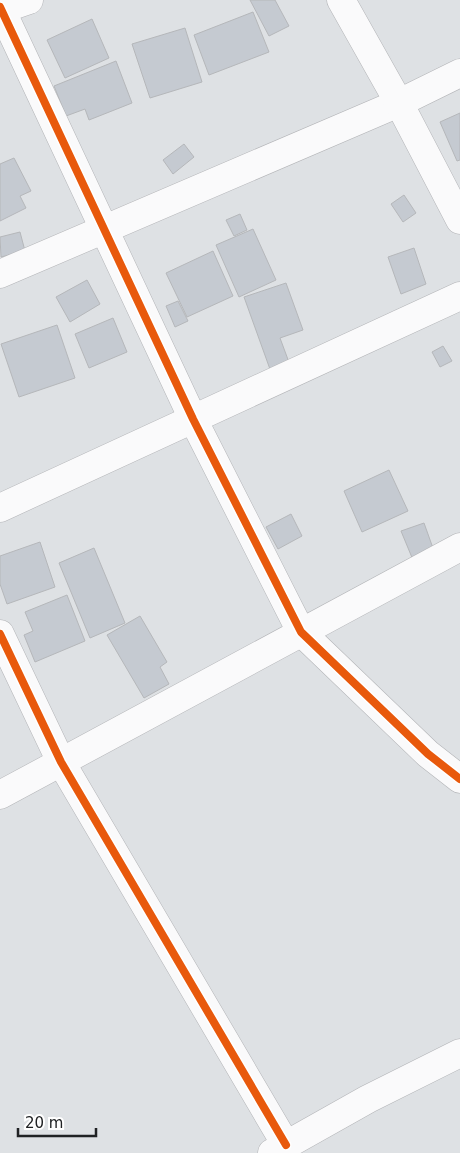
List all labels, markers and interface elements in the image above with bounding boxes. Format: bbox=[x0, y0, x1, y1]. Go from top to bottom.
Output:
scale bar bbox=[18, 1106, 95, 1138]
text: 20 m bbox=[25, 1114, 63, 1132]

